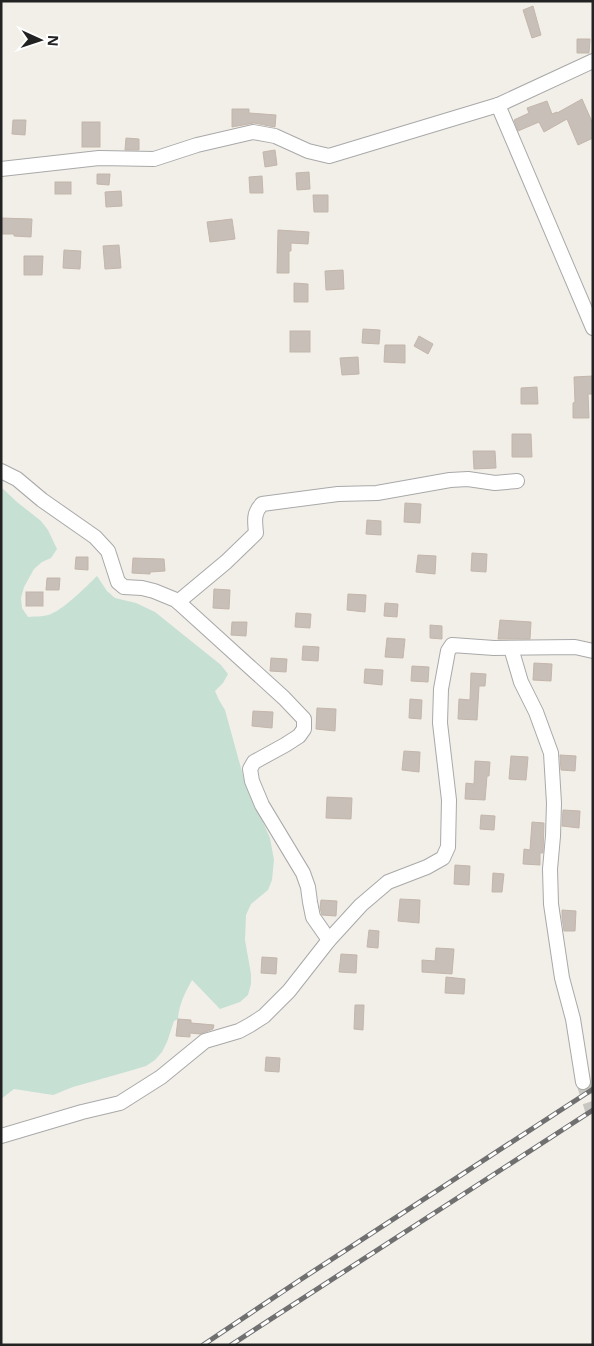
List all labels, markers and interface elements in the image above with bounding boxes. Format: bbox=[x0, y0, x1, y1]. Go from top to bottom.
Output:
north arrow bbox=[15, 15, 65, 65]
text: N bbox=[44, 35, 63, 47]

